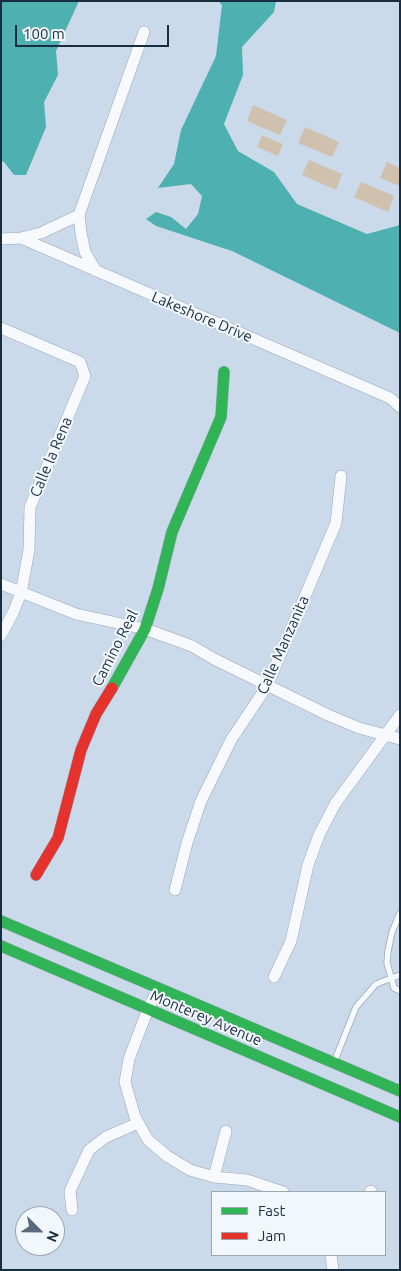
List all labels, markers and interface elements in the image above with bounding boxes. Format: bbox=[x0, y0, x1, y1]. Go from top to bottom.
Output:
scale bar bbox=[18, 15, 171, 47]
text: 100 m bbox=[23, 25, 65, 42]
street label: Lakeshore Drive bbox=[149, 288, 255, 346]
street label: Calle la Rena bbox=[26, 414, 76, 500]
street label: Calle Manzanita bbox=[253, 593, 313, 697]
street label: Camino Real bbox=[88, 607, 142, 689]
street label: Monterey Avenue bbox=[147, 986, 265, 1050]
legend bbox=[211, 1191, 386, 1256]
text: Fast bbox=[258, 1202, 285, 1219]
north arrow bbox=[15, 1206, 65, 1256]
text: Jam bbox=[258, 1227, 286, 1244]
text: N bbox=[43, 1229, 62, 1244]

